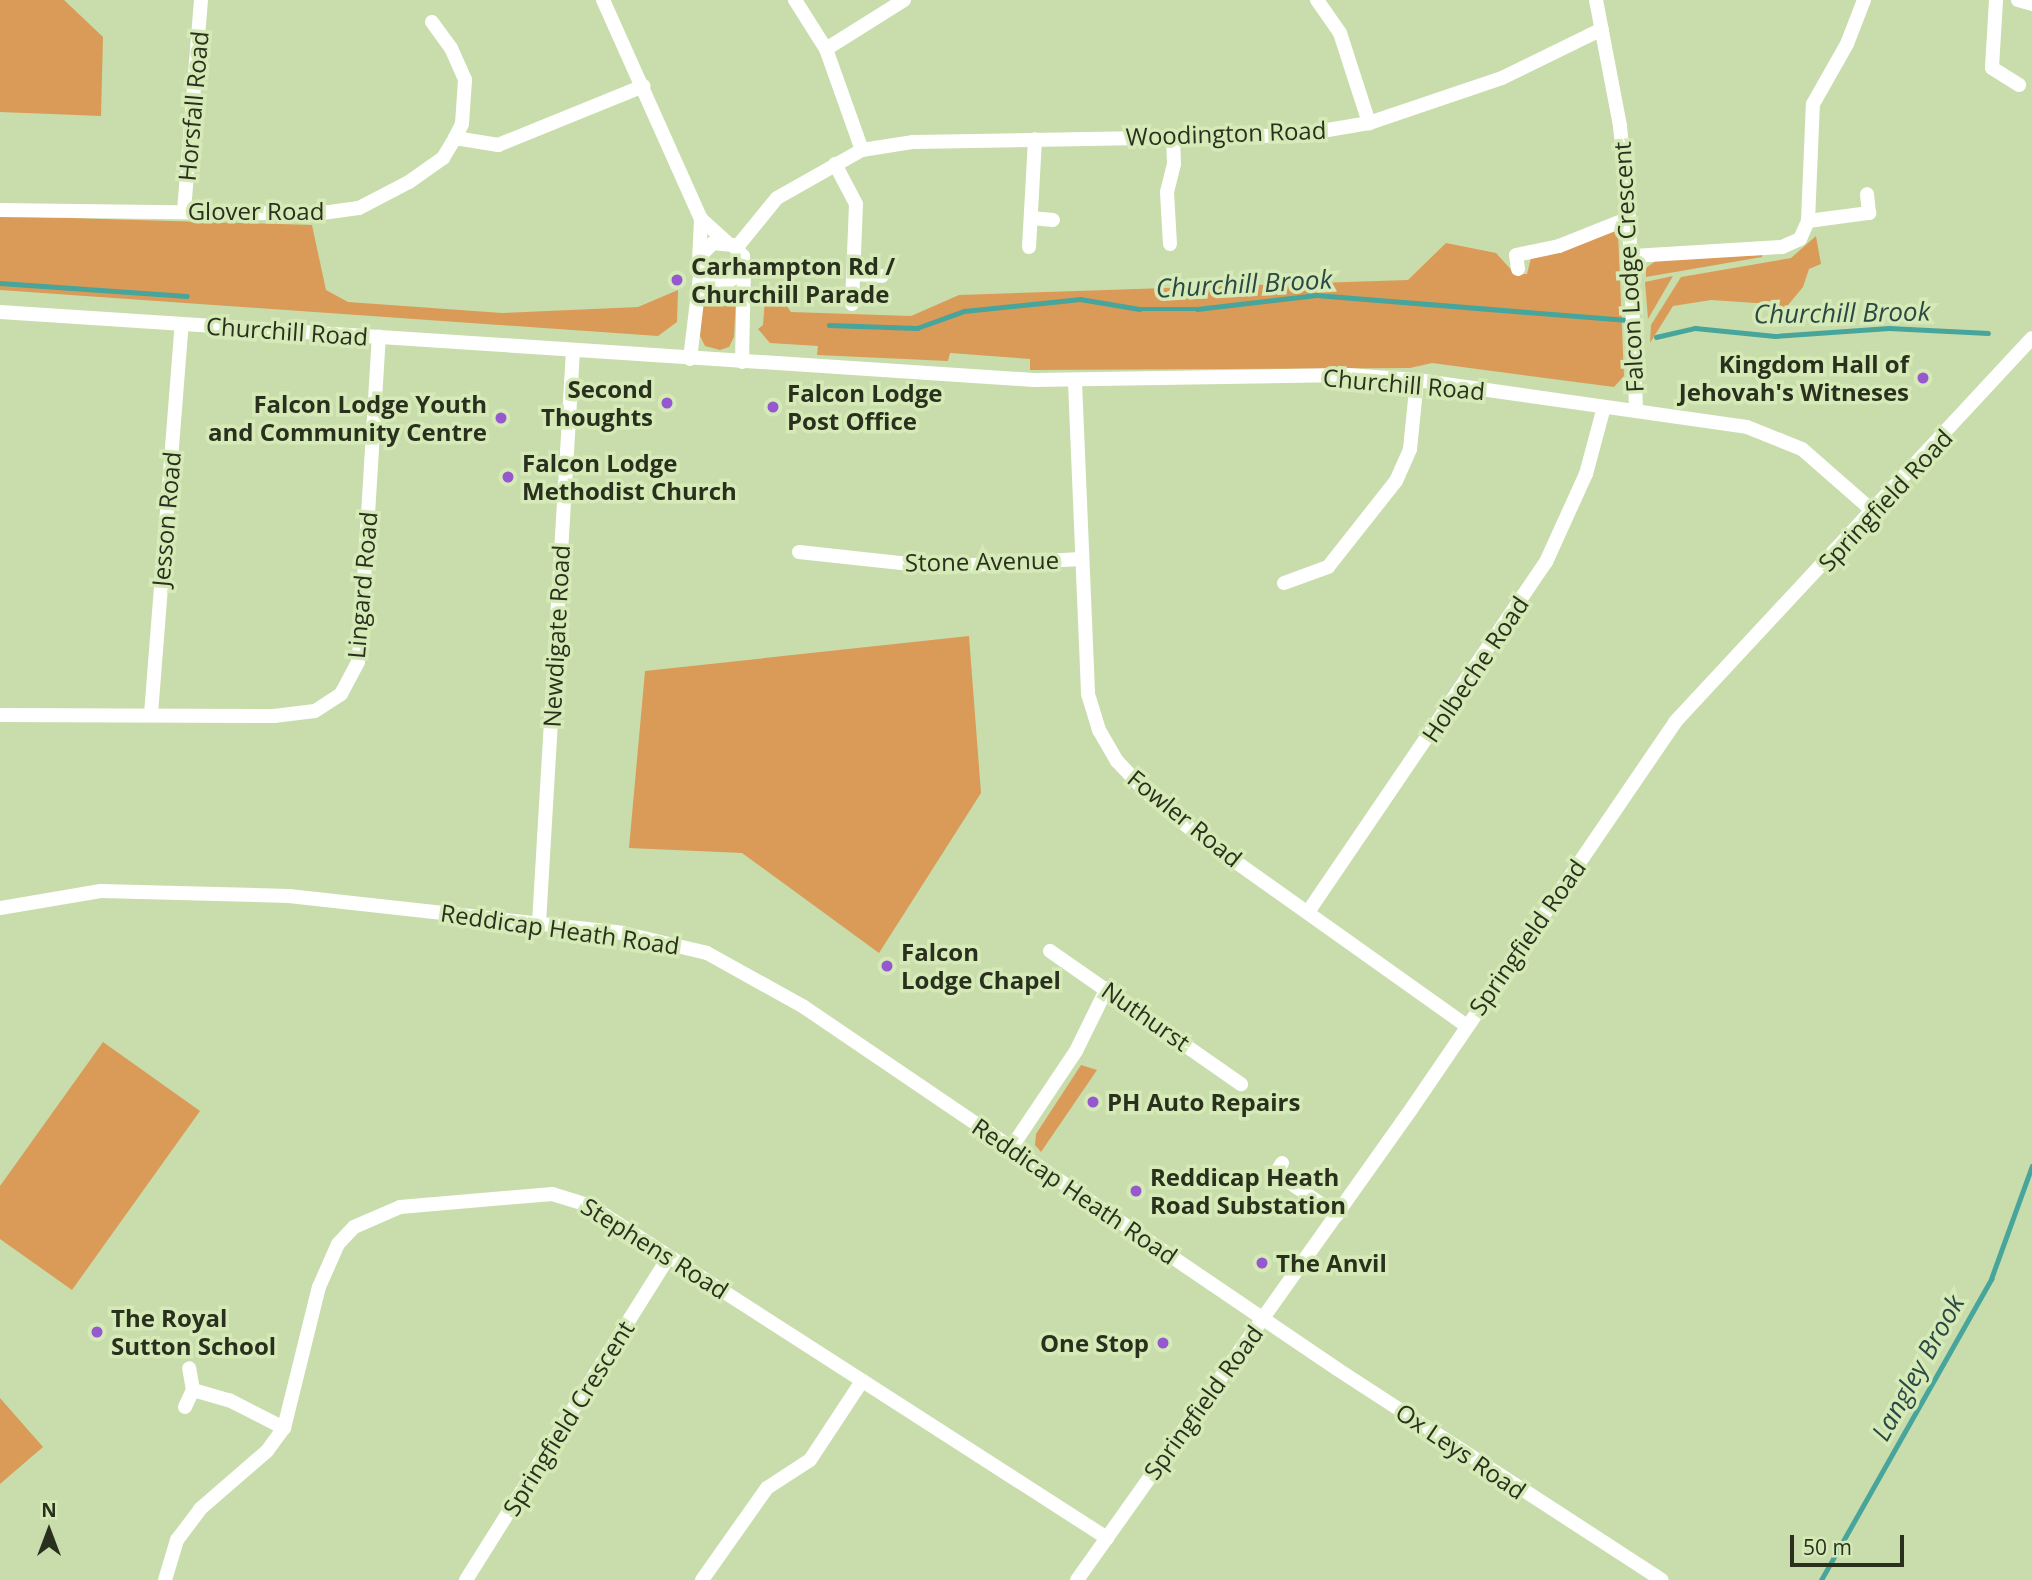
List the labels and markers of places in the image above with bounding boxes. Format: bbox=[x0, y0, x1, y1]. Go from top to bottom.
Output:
place label: Carhampton Rd / Churchill Parade bbox=[691, 252, 895, 308]
marker: Carhampton Rd / Churchill Parade bbox=[669, 272, 685, 288]
place label: Kingdom Hall of Jehovah's Witneses bbox=[1679, 350, 1909, 406]
marker: Kingdom Hall of Jehovah's Witneses bbox=[1915, 370, 1931, 386]
place label: Second Thoughts bbox=[541, 375, 653, 431]
place label: Falcon Lodge Post Office bbox=[787, 379, 943, 435]
place label: Falcon Lodge Youth and Community Centre bbox=[208, 390, 487, 446]
marker: Second Thoughts bbox=[659, 395, 675, 411]
marker: Falcon Lodge Post Office bbox=[765, 399, 781, 415]
marker: Falcon Lodge Youth and Community Centre bbox=[493, 410, 509, 426]
place label: Falcon Lodge Methodist Church bbox=[522, 449, 737, 505]
marker: Falcon Lodge Methodist Church bbox=[500, 469, 516, 485]
place label: Falcon Lodge Chapel bbox=[901, 938, 1061, 994]
marker: Falcon Lodge Chapel bbox=[879, 958, 895, 974]
place label: PH Auto Repairs bbox=[1107, 1088, 1300, 1116]
marker: PH Auto Repairs bbox=[1085, 1094, 1101, 1110]
place label: Reddicap Heath Road Substation bbox=[1150, 1163, 1346, 1219]
marker: Reddicap Heath Road Substation bbox=[1128, 1183, 1144, 1199]
place label: The Anvil bbox=[1276, 1249, 1387, 1277]
marker: The Anvil bbox=[1254, 1255, 1270, 1271]
place label: The Royal Sutton School bbox=[111, 1304, 276, 1360]
marker: The Royal Sutton School bbox=[89, 1324, 105, 1340]
place label: One Stop bbox=[1040, 1329, 1149, 1357]
marker: One Stop bbox=[1155, 1335, 1171, 1351]

